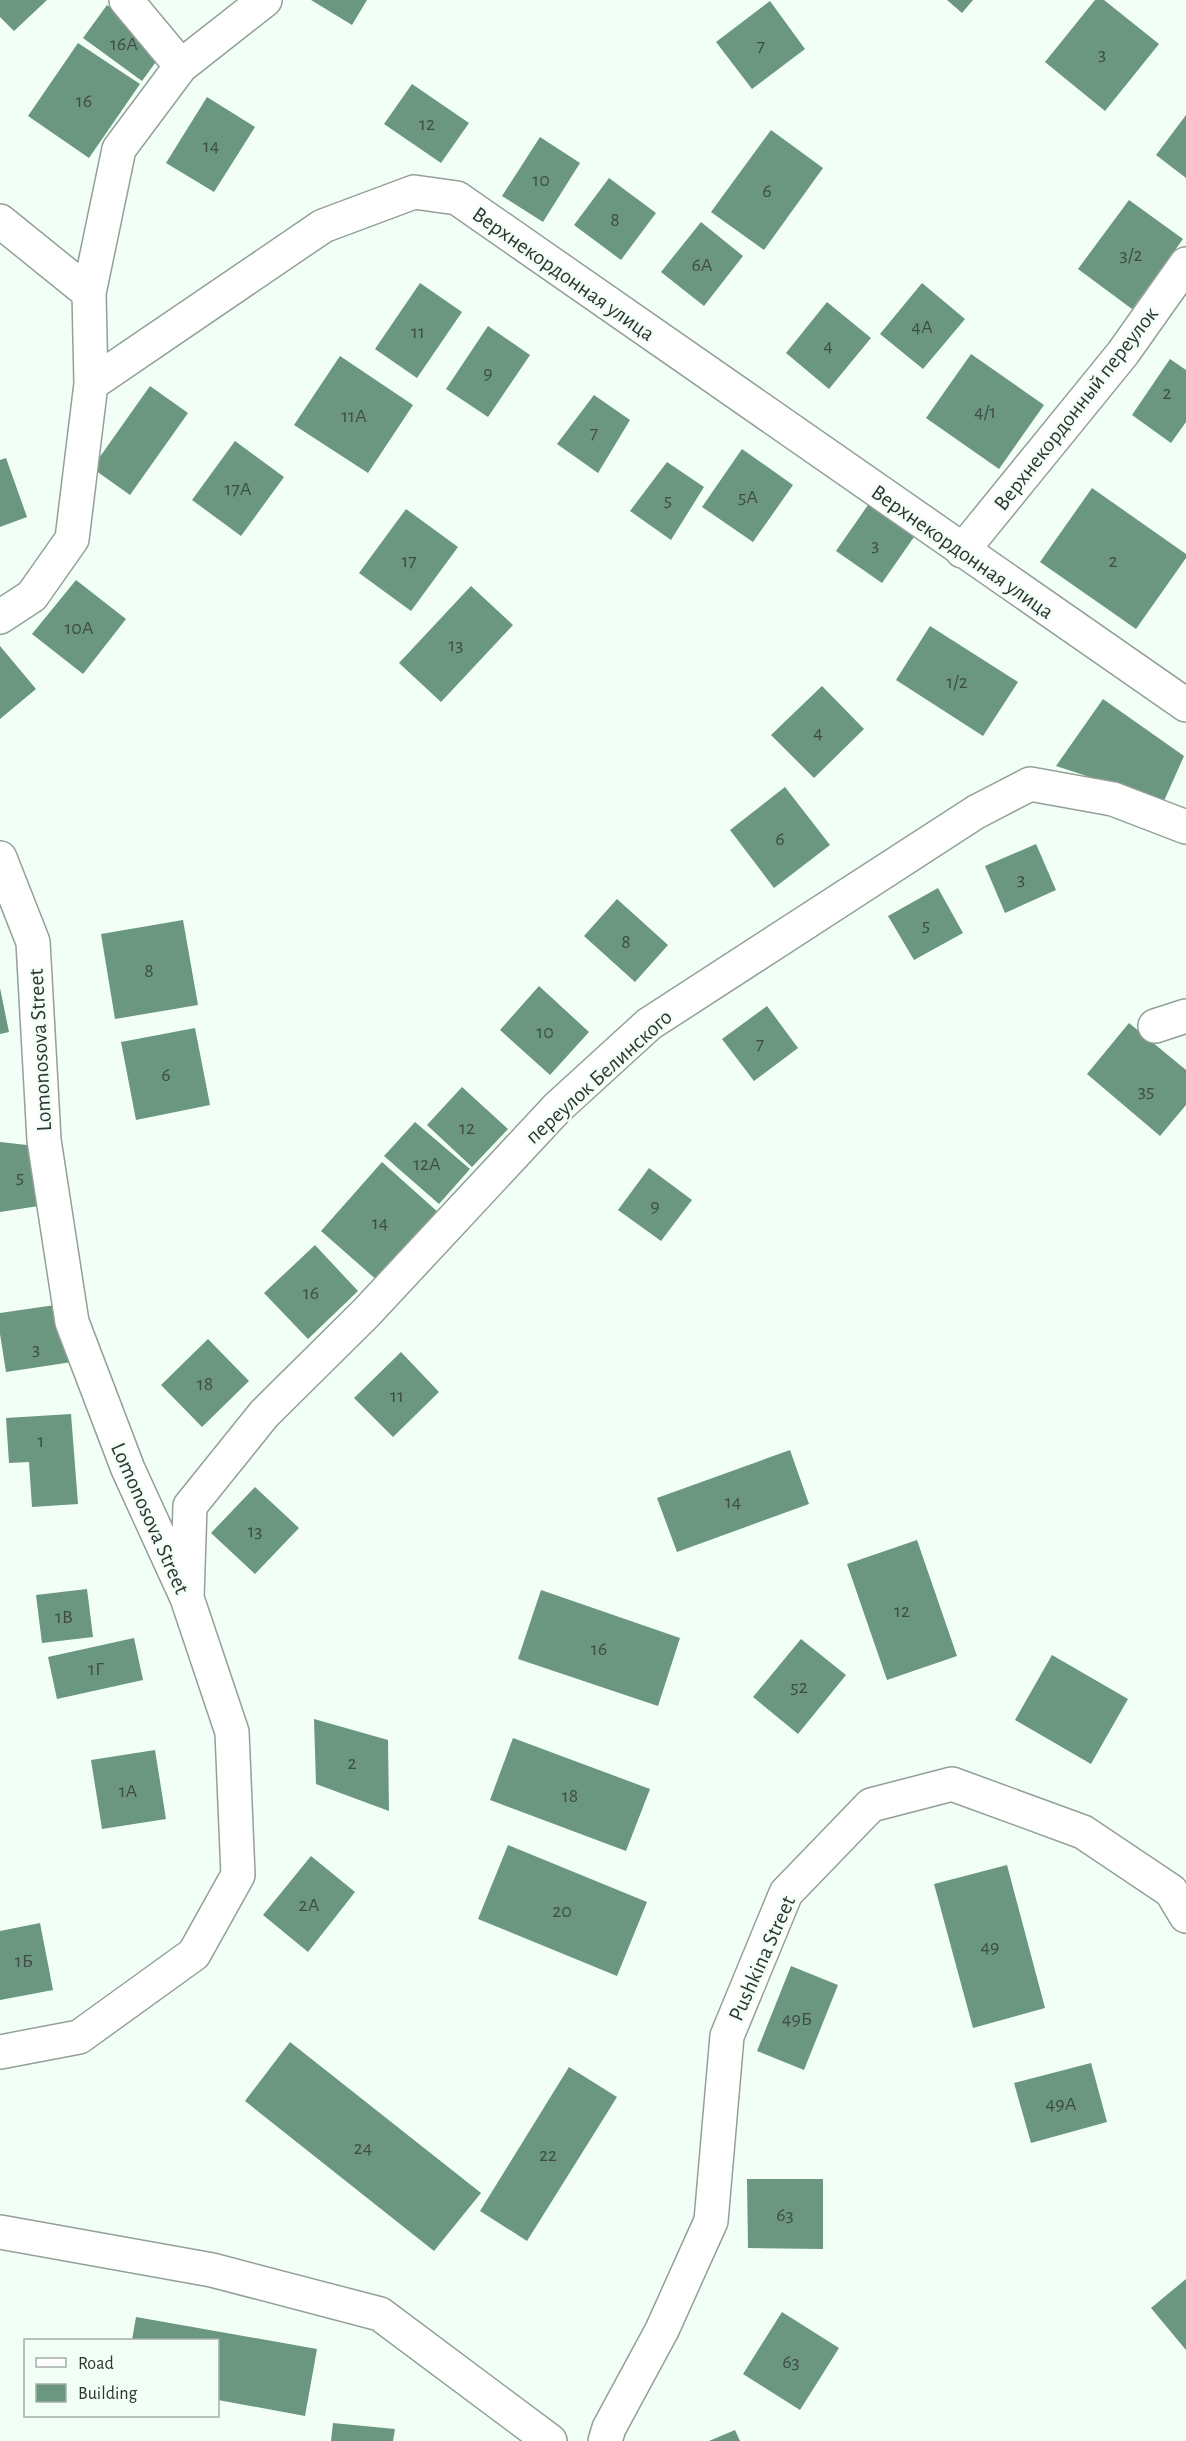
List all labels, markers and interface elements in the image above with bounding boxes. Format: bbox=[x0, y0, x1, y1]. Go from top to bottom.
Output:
house number: 16А bbox=[110, 34, 138, 54]
house number: 7 bbox=[757, 36, 765, 56]
house number: 3 bbox=[1098, 44, 1106, 64]
house number: 16 bbox=[76, 91, 92, 111]
house number: 12 bbox=[419, 114, 435, 134]
house number: 14 bbox=[203, 136, 219, 156]
house number: 10 bbox=[532, 170, 550, 190]
house number: 6 bbox=[762, 181, 772, 201]
street label: Верхнекордонная улица bbox=[468, 203, 659, 345]
house number: 8 bbox=[610, 210, 620, 230]
house number: 3/2 bbox=[1119, 245, 1143, 265]
house number: 6А bbox=[691, 255, 713, 275]
street label: Верхнекордонный переулок bbox=[990, 303, 1162, 515]
house number: 4А bbox=[911, 317, 933, 337]
house number: 11 bbox=[411, 322, 425, 342]
house number: 4 bbox=[823, 336, 833, 356]
house number: 9 bbox=[483, 363, 493, 383]
house number: 2 bbox=[1162, 383, 1172, 403]
house number: 4/1 bbox=[974, 402, 996, 422]
house number: 11А bbox=[341, 406, 367, 426]
house number: 7 bbox=[590, 423, 598, 443]
house number: 17А bbox=[225, 479, 252, 499]
street label: Верхнекордонная улица bbox=[867, 481, 1058, 623]
house number: 5А bbox=[738, 487, 758, 507]
house number: 5 bbox=[664, 490, 672, 510]
house number: 3 bbox=[871, 535, 879, 555]
house number: 17 bbox=[401, 551, 417, 571]
house number: 2 bbox=[1108, 551, 1118, 571]
house number: 10А bbox=[64, 618, 94, 638]
house number: 13 bbox=[448, 635, 464, 655]
house number: 1/2 bbox=[946, 672, 968, 692]
house number: 4 bbox=[813, 723, 823, 743]
house number: 6 bbox=[775, 829, 785, 849]
house number: 3 bbox=[1017, 869, 1025, 889]
house number: 5 bbox=[922, 915, 930, 935]
house number: 8 bbox=[621, 932, 631, 952]
house number: 8 bbox=[144, 961, 154, 981]
street label: Lomonosova Street bbox=[25, 968, 55, 1132]
street label: переулок Белинского bbox=[521, 1005, 676, 1148]
house number: 10 bbox=[536, 1022, 554, 1042]
house number: 7 bbox=[756, 1034, 764, 1054]
house number: 6 bbox=[161, 1065, 171, 1085]
house number: 35 bbox=[1138, 1081, 1154, 1101]
house number: 12 bbox=[459, 1118, 475, 1138]
house number: 12А bbox=[413, 1154, 441, 1174]
house number: 5 bbox=[16, 1167, 24, 1187]
house number: 9 bbox=[650, 1196, 660, 1216]
house number: 14 bbox=[372, 1213, 388, 1233]
house number: 16 bbox=[303, 1283, 319, 1303]
house number: 3 bbox=[32, 1339, 40, 1359]
house number: 18 bbox=[197, 1374, 213, 1394]
house number: 11 bbox=[390, 1386, 404, 1406]
house number: 1 bbox=[38, 1431, 44, 1451]
street label: Lomonosova Street bbox=[107, 1440, 193, 1597]
house number: 14 bbox=[725, 1492, 741, 1512]
house number: 13 bbox=[247, 1521, 263, 1541]
house number: 12 bbox=[894, 1601, 910, 1621]
house number: 1В bbox=[55, 1607, 73, 1627]
house number: 16 bbox=[591, 1639, 607, 1659]
house number: 1Г bbox=[88, 1659, 104, 1679]
house number: 52 bbox=[790, 1677, 808, 1697]
house number: 2 bbox=[347, 1753, 357, 1773]
house number: 1А bbox=[119, 1781, 138, 1801]
house number: 18 bbox=[562, 1786, 578, 1806]
street label: Pushkina Street bbox=[725, 1893, 799, 2024]
house number: 2А bbox=[299, 1895, 320, 1915]
house number: 20 bbox=[552, 1901, 572, 1921]
house number: 49 bbox=[980, 1937, 1000, 1957]
house number: 1Б bbox=[15, 1951, 33, 1971]
house number: 49Б bbox=[782, 2009, 812, 2029]
house number: 49А bbox=[1046, 2094, 1077, 2114]
house number: 24 bbox=[354, 2138, 372, 2158]
house number: 22 bbox=[539, 2145, 557, 2165]
house number: 63 bbox=[776, 2205, 794, 2225]
legend bbox=[24, 2339, 219, 2417]
house number: 63 bbox=[782, 2352, 800, 2372]
text: Road bbox=[78, 2355, 114, 2373]
text: Building bbox=[78, 2385, 138, 2403]

